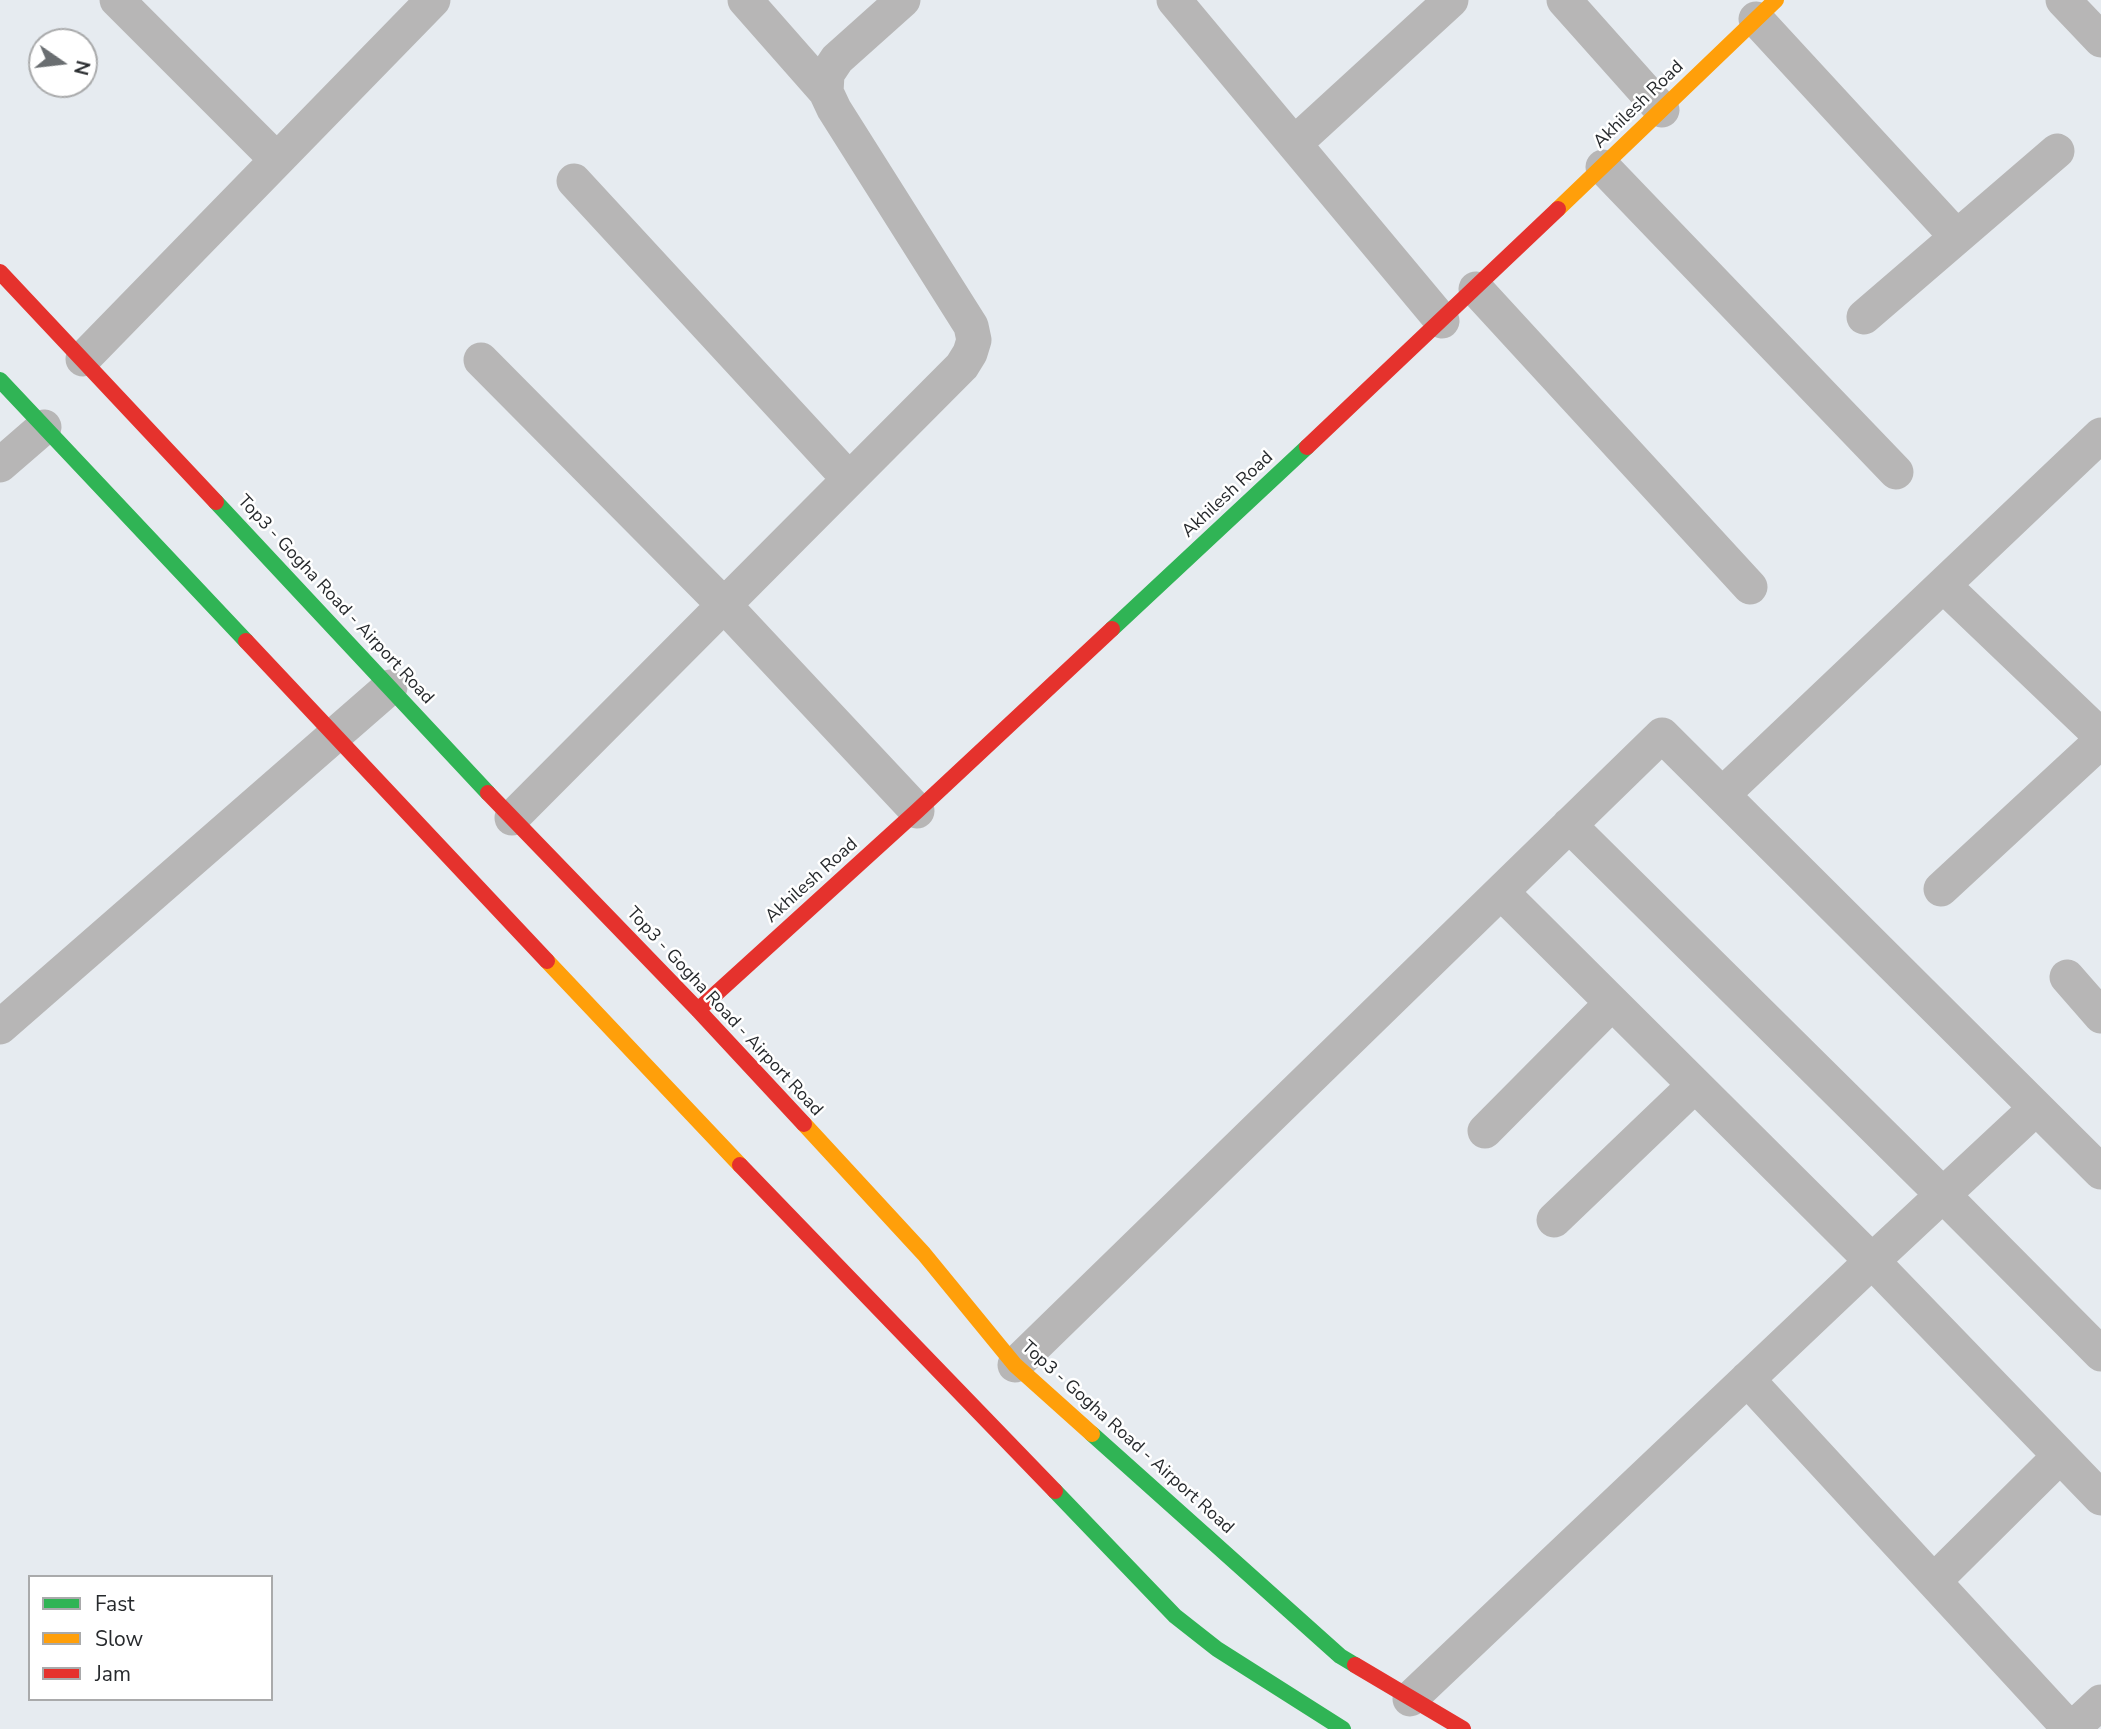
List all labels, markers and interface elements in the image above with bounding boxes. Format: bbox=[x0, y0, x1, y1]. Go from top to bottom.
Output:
north arrow bbox=[28, 28, 98, 98]
street label: Akhilesh Road bbox=[1590, 57, 1688, 153]
text: N bbox=[67, 58, 96, 78]
street label: Akhilesh Road bbox=[1178, 447, 1278, 543]
street label: Top3 - Gogha Road - Airport Road bbox=[232, 491, 438, 709]
street label: Akhilesh Road bbox=[761, 834, 863, 928]
street label: Top3 - Gogha Road - Airport Road bbox=[621, 903, 827, 1121]
street label: Top3 - Gogha Road - Airport Road bbox=[1016, 1337, 1238, 1539]
legend bbox=[28, 1575, 273, 1701]
text: Fast bbox=[95, 1590, 135, 1618]
text: Slow bbox=[95, 1625, 143, 1653]
text: Jam bbox=[95, 1660, 131, 1688]

